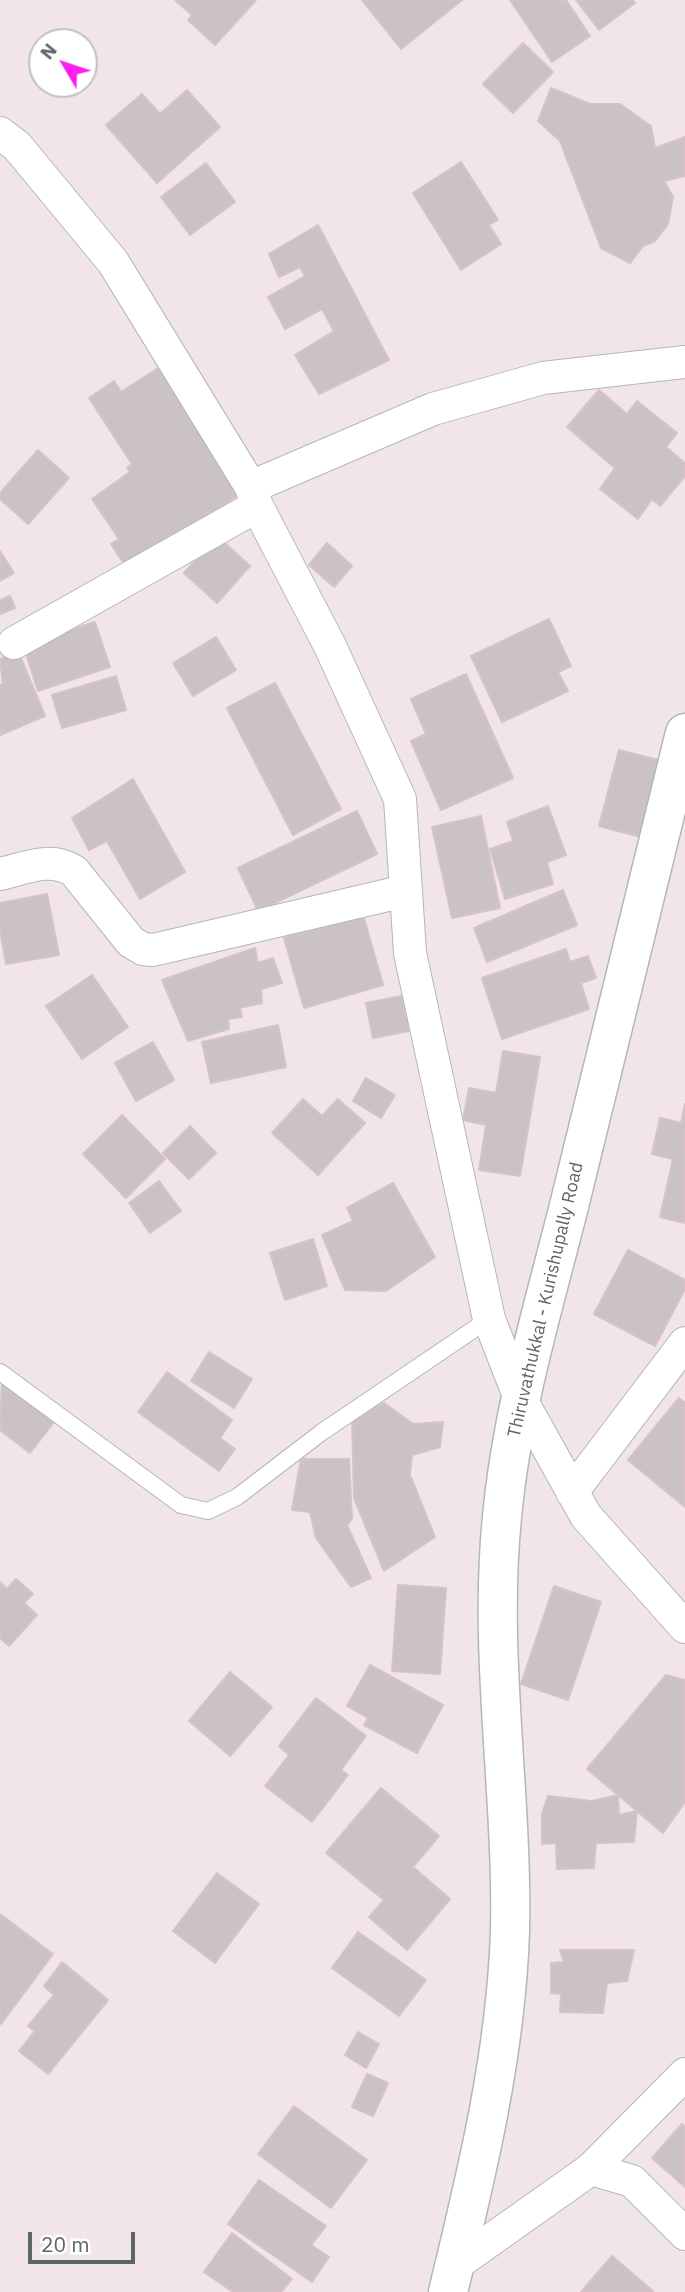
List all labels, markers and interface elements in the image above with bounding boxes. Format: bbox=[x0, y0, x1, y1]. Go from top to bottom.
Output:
north arrow bbox=[28, 28, 98, 98]
text: N bbox=[35, 38, 62, 64]
street label: Thiruvathukkal - Kurishupally Road bbox=[504, 1160, 588, 1440]
scale bar bbox=[32, 2218, 138, 2262]
text: 20 m bbox=[41, 2230, 90, 2258]

